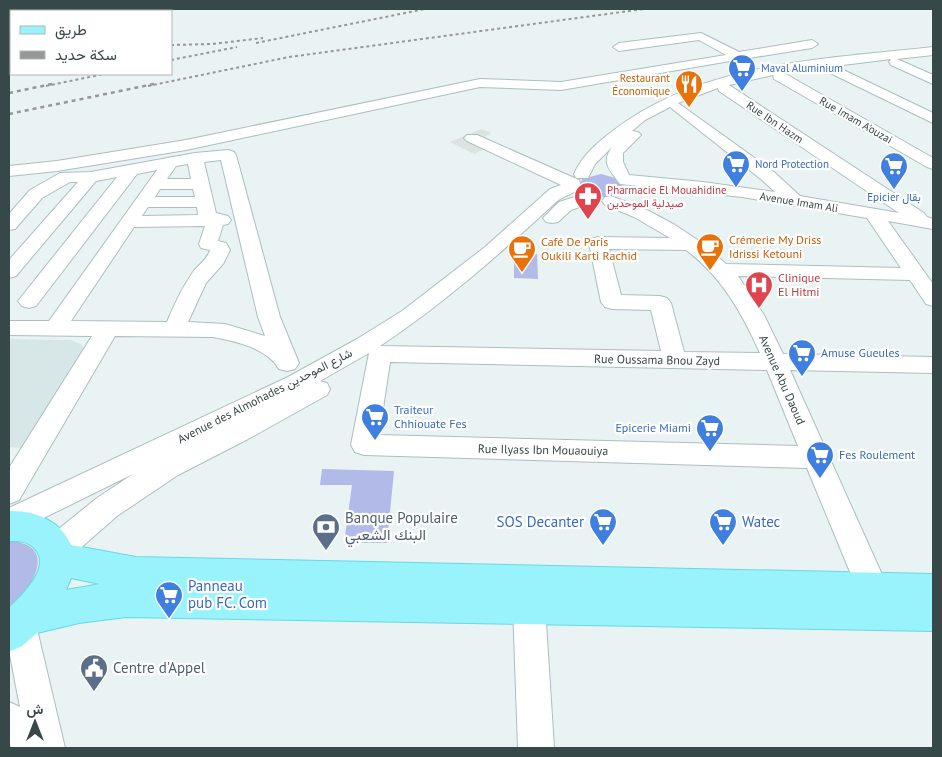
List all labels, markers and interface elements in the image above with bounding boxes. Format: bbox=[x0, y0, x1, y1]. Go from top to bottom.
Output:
legend bbox=[10, 10, 172, 75]
text: طريق bbox=[55, 20, 87, 40]
text: سكة حديد bbox=[55, 45, 117, 64]
supermarket icon: Maval Aluminium bbox=[727, 53, 757, 92]
place label: Maval Aluminium bbox=[761, 61, 843, 75]
restaurant icon: Restaurant Économique bbox=[674, 69, 704, 108]
place label: Restaurant Économique bbox=[612, 71, 670, 98]
street label: Rue Imam A'ouzai bbox=[817, 93, 895, 147]
street label: Rue Ibn Hazm bbox=[744, 98, 806, 146]
supermarket icon: Nord Protection bbox=[721, 149, 751, 188]
supermarket icon: Epicier بقال bbox=[879, 151, 909, 190]
place label: Nord Protection bbox=[755, 157, 829, 171]
pharmacy icon: Pharmacie El Mouahidine صيدلية الموحدين bbox=[573, 181, 603, 220]
place label: Pharmacie El Mouahidine صيدلية الموحدين bbox=[607, 183, 727, 210]
street label: Avenue Imam Ali bbox=[759, 189, 839, 215]
place label: Epicier بقال bbox=[867, 190, 921, 204]
cafe icon: Crémerie My Driss Idrissi Ketouni bbox=[695, 232, 725, 271]
place label: Crémerie My Driss Idrissi Ketouni bbox=[729, 232, 821, 261]
cafe icon: Café De Paris Oukili Karti Rachid bbox=[507, 234, 537, 273]
place label: Café De Paris Oukili Karti Rachid bbox=[541, 234, 637, 263]
hospital icon: Clinique El Hitmi bbox=[744, 270, 774, 309]
place label: Clinique El Hitmi bbox=[778, 270, 820, 299]
street label: Avenue Abu Daoud bbox=[756, 333, 809, 427]
supermarket icon: Amuse Gueules bbox=[787, 338, 817, 377]
street label: Avenue des Almohades شارع الموحدين bbox=[175, 345, 356, 448]
place label: Amuse Gueules bbox=[821, 345, 900, 360]
street label: Rue Oussama Bnou Zayd bbox=[594, 351, 720, 368]
supermarket icon: Traiteur Chhiouate Fes bbox=[360, 402, 390, 441]
place label: Traiteur Chhiouate Fes bbox=[394, 402, 467, 431]
supermarket icon: Epicerie Miami bbox=[695, 413, 725, 452]
place label: Epicerie Miami bbox=[615, 420, 691, 435]
supermarket icon: Fes Roulement bbox=[805, 440, 835, 479]
street label: Rue Ilyass Ibn Mouaouiya bbox=[478, 441, 608, 458]
place label: Fes Roulement bbox=[839, 447, 915, 462]
supermarket icon: SOS Decanter bbox=[588, 507, 618, 546]
supermarket icon: Watec bbox=[708, 507, 738, 546]
place label: Banque Populaire البنك الشعبي bbox=[345, 508, 458, 548]
bank icon: Banque Populaire البنك الشعبي bbox=[311, 512, 341, 551]
place label: SOS Decanter bbox=[496, 512, 584, 531]
place label: Watec bbox=[742, 512, 781, 531]
place label: Panneau pub FC. Com bbox=[188, 576, 267, 612]
supermarket icon: Panneau pub FC. Com bbox=[154, 580, 184, 619]
public building icon: Centre d'Appel bbox=[79, 653, 109, 692]
place label: Centre d'Appel bbox=[113, 658, 206, 677]
north arrow bbox=[10, 697, 60, 747]
text: ش bbox=[27, 700, 44, 718]

